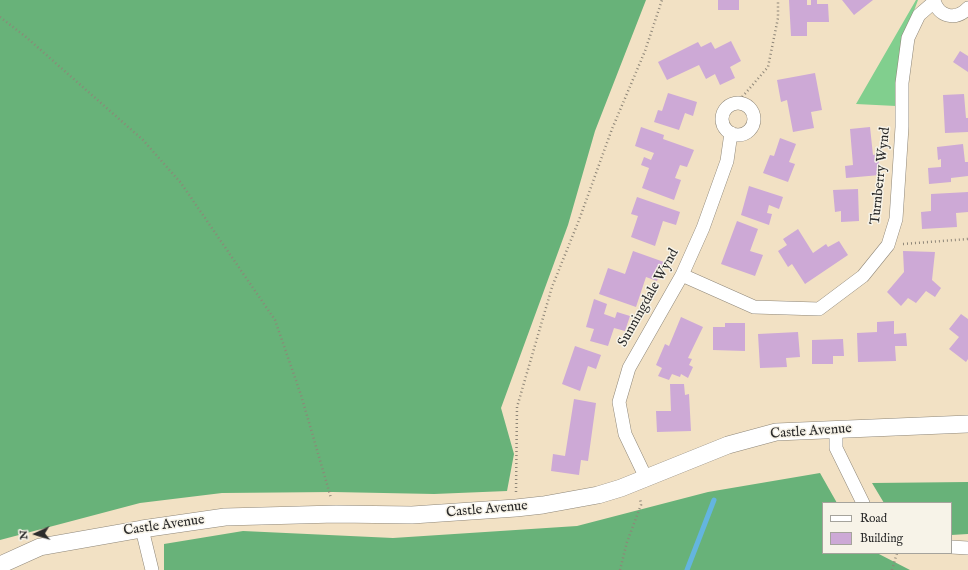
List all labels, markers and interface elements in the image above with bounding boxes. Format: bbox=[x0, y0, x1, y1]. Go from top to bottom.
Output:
street label: Turnberry Wynd bbox=[868, 126, 894, 226]
street label: Sunningdale Wynd bbox=[615, 246, 683, 350]
street label: Castle Avenue bbox=[770, 421, 852, 443]
street label: Castle Avenue bbox=[446, 498, 528, 522]
legend bbox=[822, 502, 952, 554]
text: Road bbox=[860, 511, 887, 526]
street label: Castle Avenue bbox=[122, 512, 206, 540]
north arrow bbox=[16, 514, 56, 554]
text: N bbox=[17, 530, 31, 540]
text: Building bbox=[860, 531, 903, 546]

